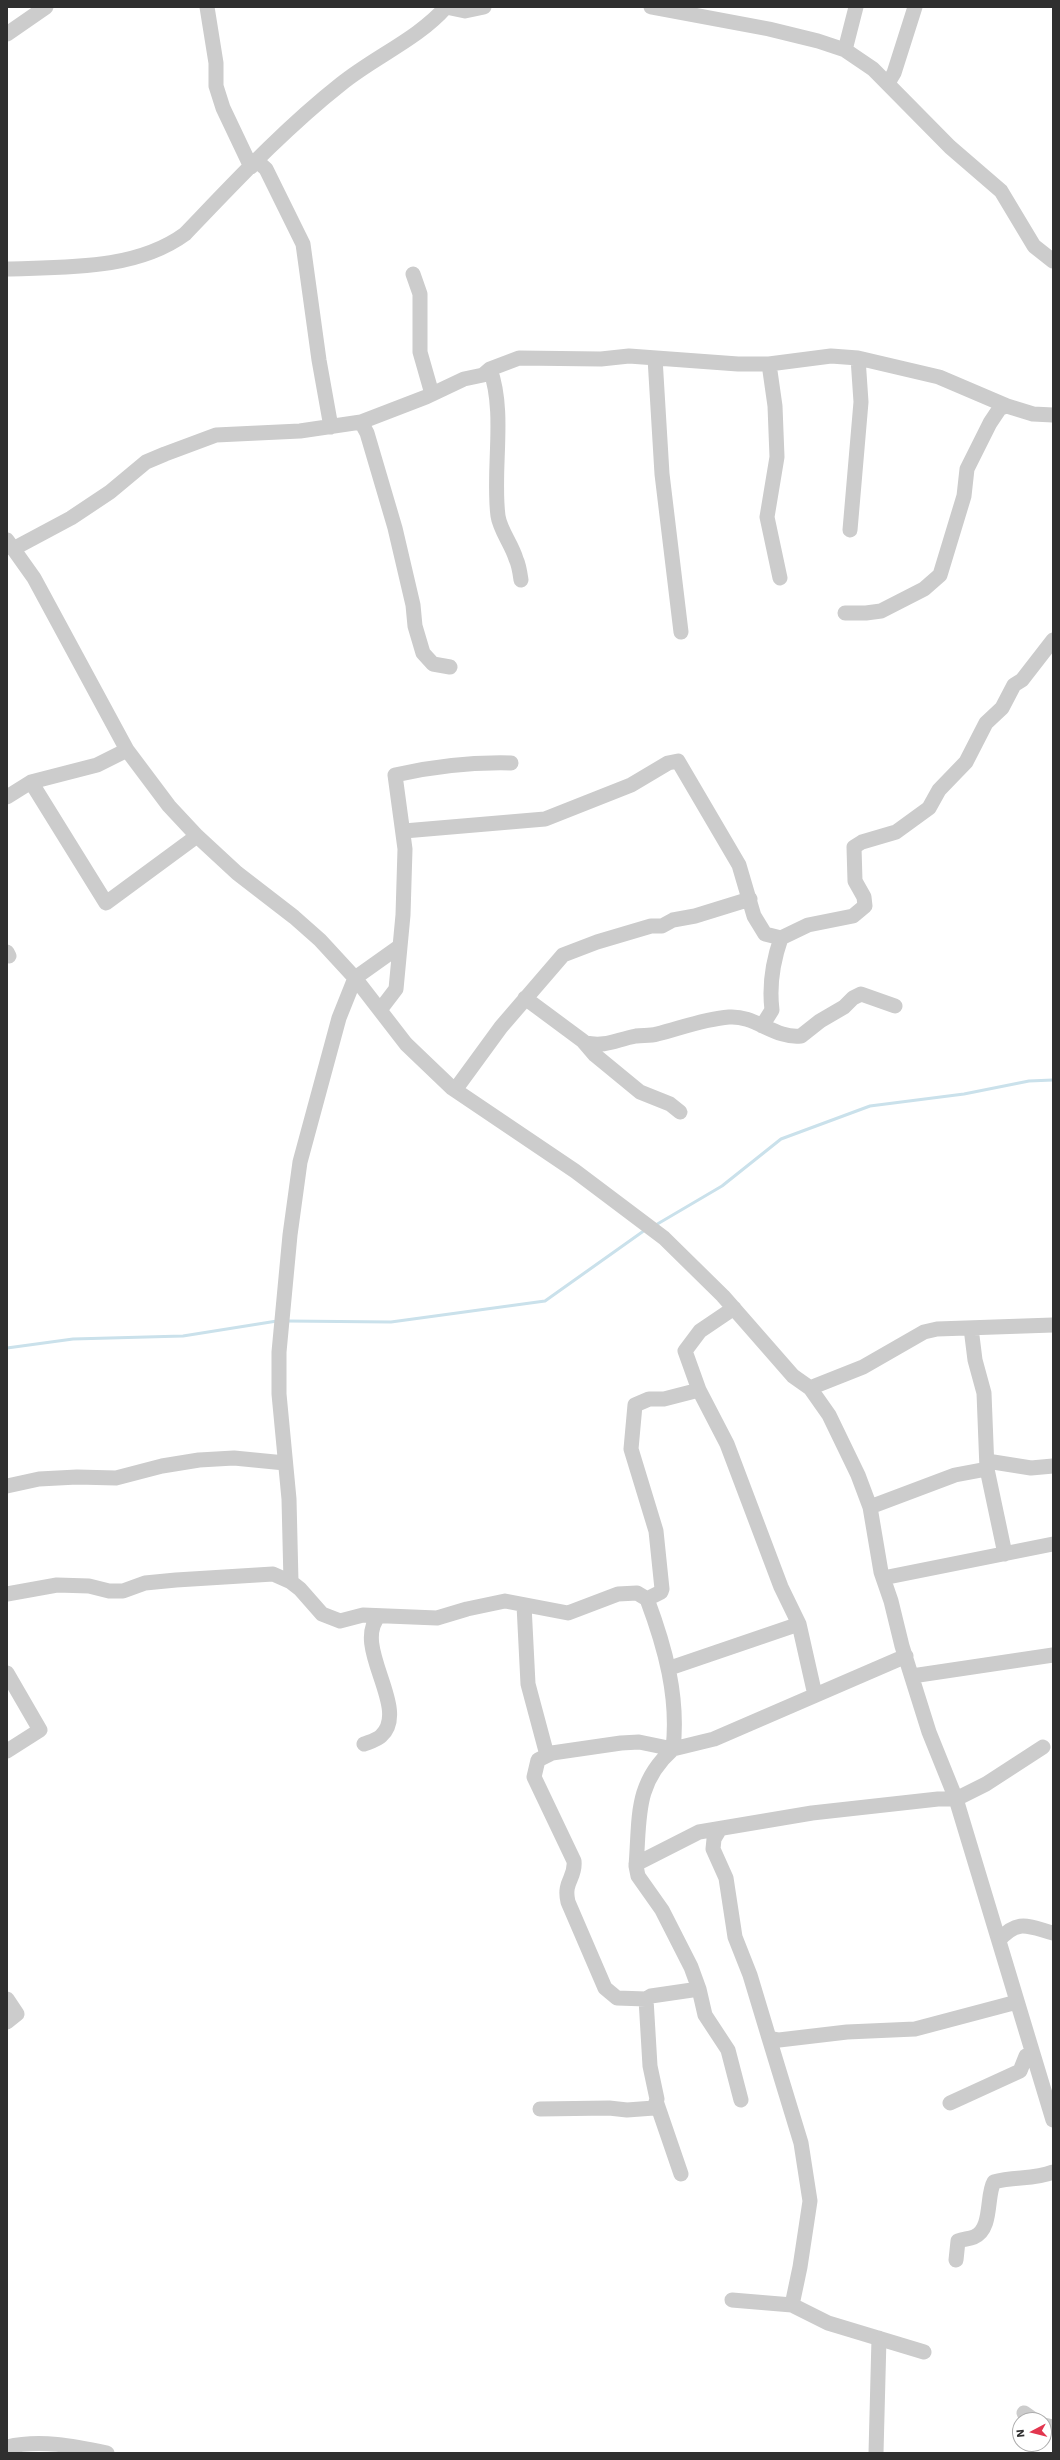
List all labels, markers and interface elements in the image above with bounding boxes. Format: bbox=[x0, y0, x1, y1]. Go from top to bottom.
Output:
north arrow bbox=[1012, 2412, 1052, 2452]
text: N bbox=[1014, 2429, 1028, 2438]

